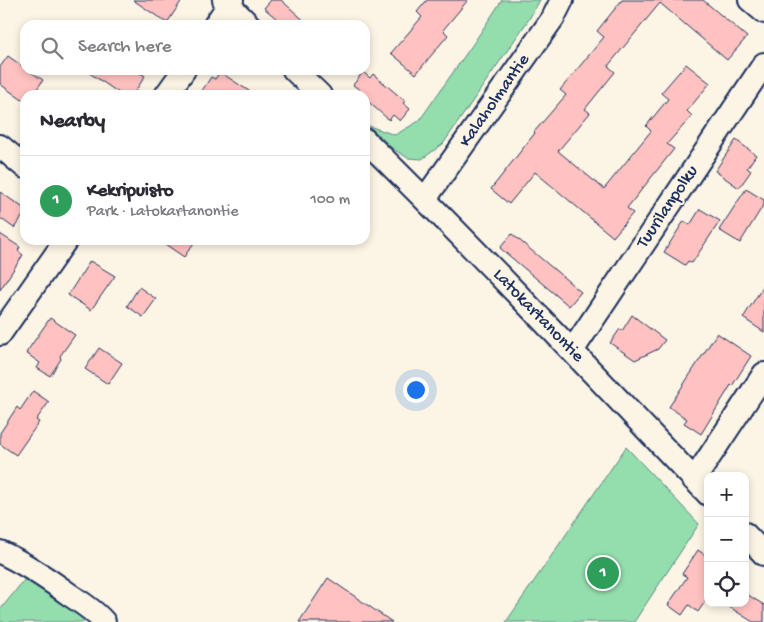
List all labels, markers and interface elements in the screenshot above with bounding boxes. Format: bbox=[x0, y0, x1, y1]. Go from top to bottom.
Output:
search box bbox=[20, 20, 370, 75]
icon: search bbox=[38, 34, 66, 62]
text: Search here bbox=[78, 36, 172, 59]
street label: Kalaholmantie bbox=[455, 50, 535, 152]
text: Nearby bbox=[40, 110, 105, 135]
street label: Tuurilanpolku bbox=[632, 161, 704, 253]
text: Kekripuisto bbox=[87, 180, 174, 203]
text: 1 bbox=[53, 191, 59, 210]
text: 100 m bbox=[310, 191, 350, 210]
text: Park · Latokartanontie bbox=[87, 203, 239, 222]
street label: Latokartanontie bbox=[488, 265, 588, 368]
your location bbox=[403, 377, 429, 403]
map controls bbox=[704, 472, 749, 607]
button: + bbox=[704, 472, 749, 517]
button: − bbox=[704, 517, 749, 562]
pin: 1 bbox=[587, 554, 619, 592]
button: locate bbox=[704, 562, 749, 607]

